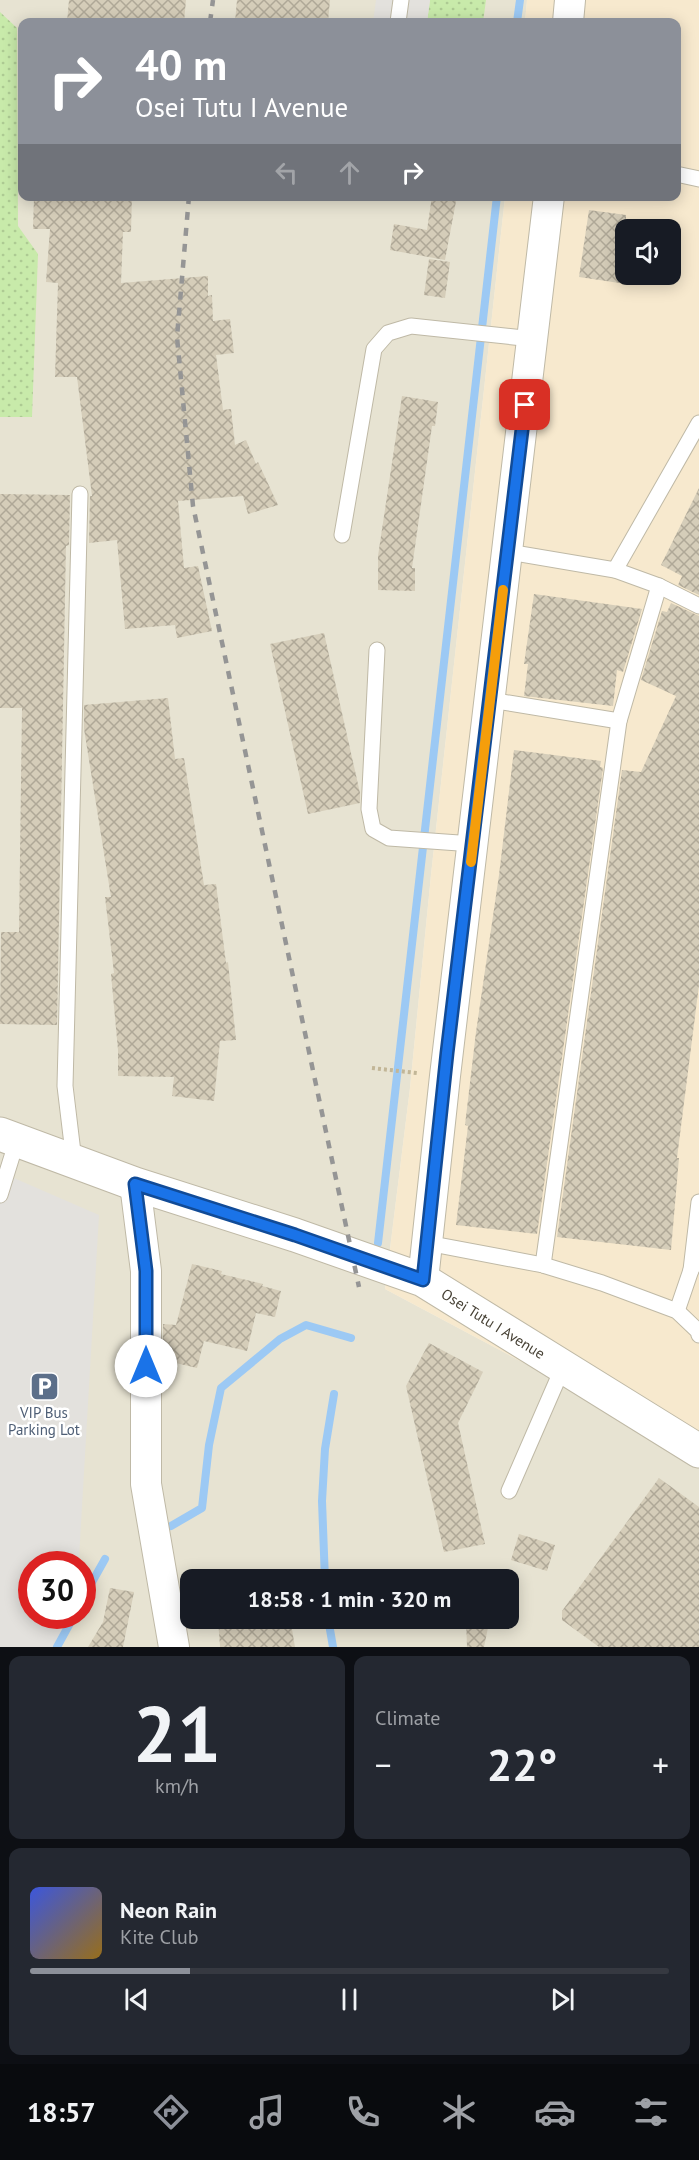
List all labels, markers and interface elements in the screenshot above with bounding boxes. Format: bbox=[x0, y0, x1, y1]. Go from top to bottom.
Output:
text: 40 m bbox=[135, 37, 227, 92]
icon: right bbox=[36, 42, 114, 120]
text: Osei Tutu I Avenue bbox=[135, 90, 348, 124]
icon: left bbox=[270, 156, 303, 189]
icon: ahead bbox=[333, 156, 366, 189]
icon: right bbox=[396, 156, 429, 189]
map controls bbox=[615, 219, 681, 285]
button: sound bbox=[615, 219, 681, 285]
pin bbox=[499, 379, 550, 430]
icon: arrive bbox=[508, 388, 541, 421]
street label: Osei Tutu I Avenue bbox=[438, 1284, 549, 1363]
position arrow bbox=[114, 1334, 178, 1398]
parking icon: VIP Bus Parking Lot bbox=[28, 1370, 60, 1402]
place label: VIP Bus Parking Lot bbox=[8, 1403, 80, 1439]
speed limit sign: 30 bbox=[18, 1551, 96, 1629]
text: 18:58 · 1 min · 320 m bbox=[248, 1585, 451, 1613]
text: 21 bbox=[133, 1683, 221, 1784]
text: Climate bbox=[375, 1705, 441, 1731]
text: 22° bbox=[487, 1735, 557, 1793]
text: − bbox=[375, 1743, 392, 1786]
text: + bbox=[652, 1743, 669, 1786]
text: km/h bbox=[155, 1773, 199, 1799]
text: Neon Rain bbox=[120, 1896, 217, 1924]
text: Kite Club bbox=[120, 1924, 198, 1950]
icon: previous bbox=[120, 1983, 153, 2016]
icon: pause bbox=[333, 1983, 366, 2016]
icon: next bbox=[546, 1983, 579, 2016]
icon: directions bbox=[150, 2091, 192, 2133]
icon: music bbox=[246, 2091, 288, 2133]
icon: phone bbox=[342, 2091, 384, 2133]
icon: climate bbox=[438, 2091, 480, 2133]
icon: car bbox=[534, 2091, 576, 2133]
icon: filters bbox=[630, 2091, 672, 2133]
text: 18:57 bbox=[27, 2095, 96, 2129]

